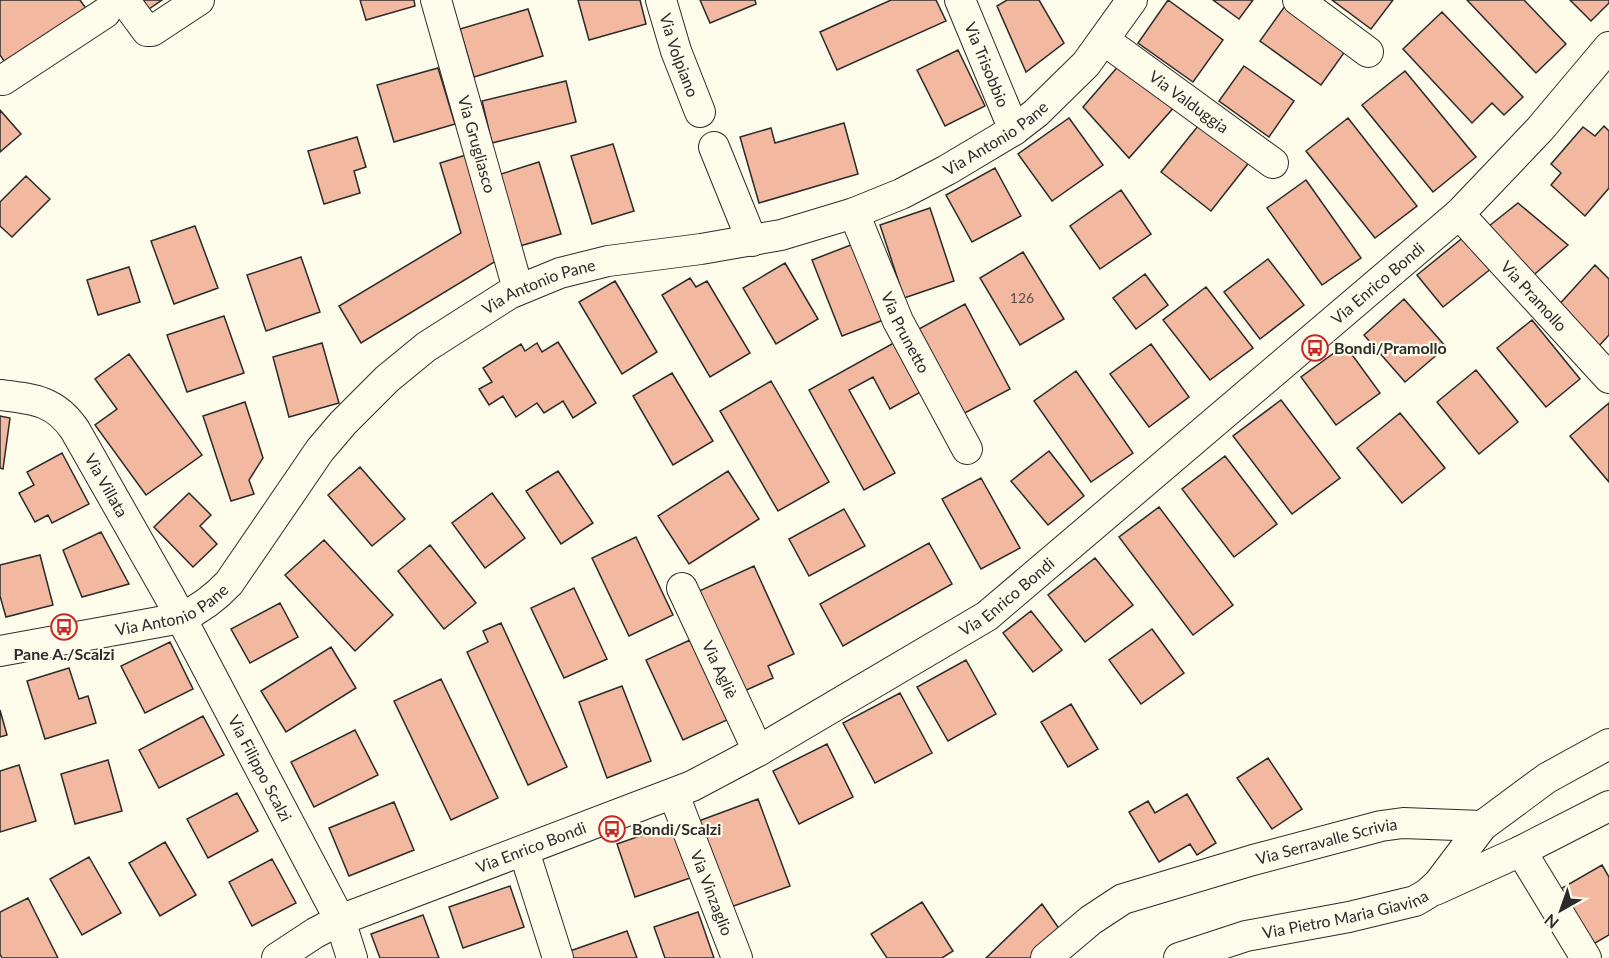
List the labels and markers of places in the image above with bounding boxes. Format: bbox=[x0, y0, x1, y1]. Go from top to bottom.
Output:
bus stop icon: Bondi/Pramollo bbox=[1300, 333, 1330, 363]
place label: Bondi/Pramollo bbox=[1334, 338, 1447, 357]
bus stop icon: Pane A./Scalzi bbox=[49, 612, 79, 642]
place label: Pane A./Scalzi bbox=[13, 644, 115, 663]
bus stop icon: Bondi/Scalzi bbox=[597, 814, 627, 844]
place label: Bondi/Scalzi bbox=[632, 819, 721, 838]

